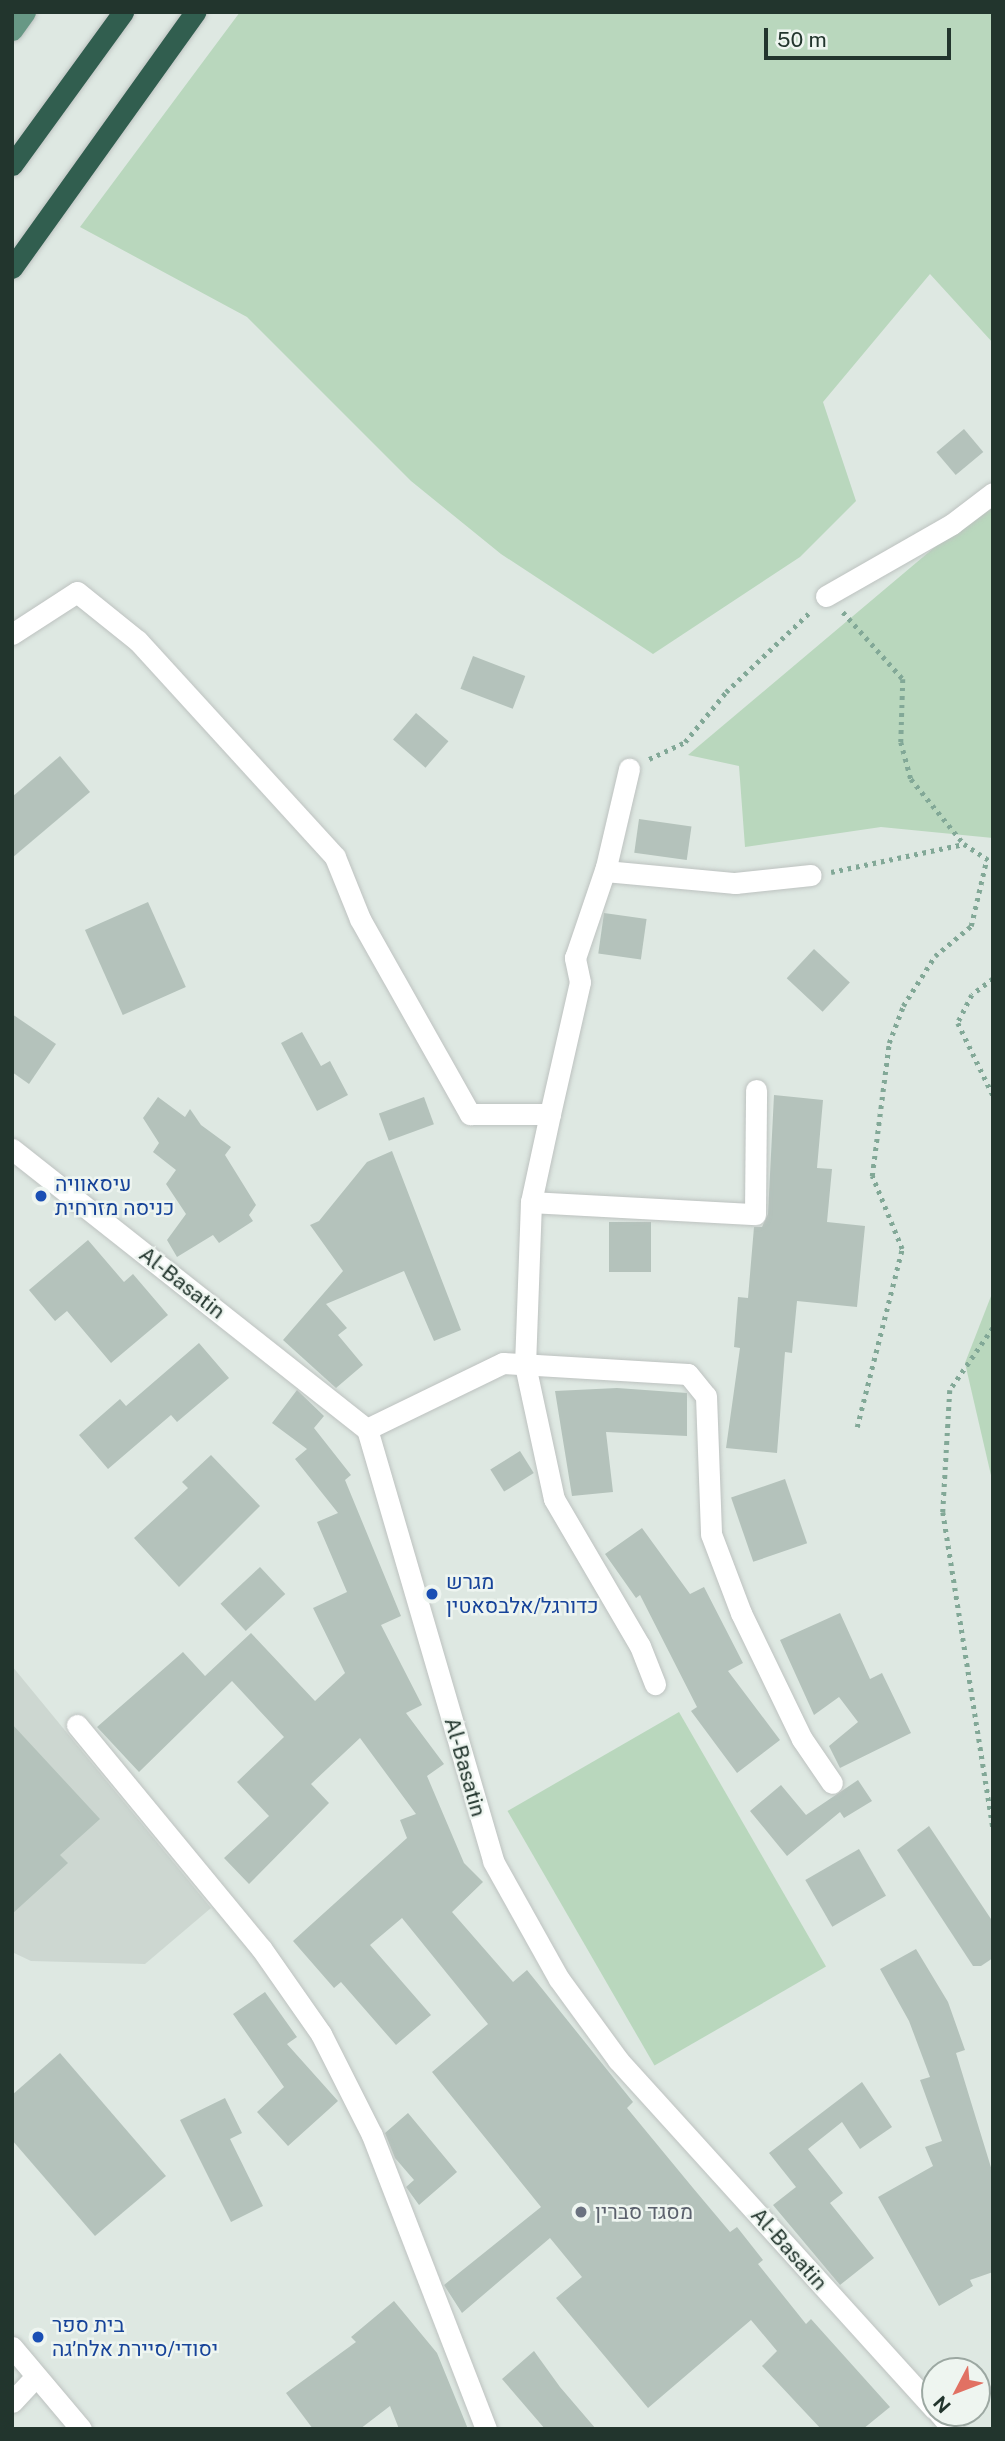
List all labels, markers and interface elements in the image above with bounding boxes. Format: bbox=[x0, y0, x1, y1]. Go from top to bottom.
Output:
scale bar bbox=[767, 14, 954, 58]
text: 50 m bbox=[777, 27, 827, 52]
place label: עיסאוויה כניסה מזרחית bbox=[55, 1171, 174, 1221]
marker: עיסאוויה כניסה מזרחית bbox=[33, 1188, 49, 1204]
street label: Al-Basatin bbox=[134, 1242, 230, 1324]
place label: מגרש כדורגל/אלבסאטין bbox=[446, 1569, 599, 1619]
marker: מגרש כדורגל/אלבסאטין bbox=[424, 1586, 440, 1602]
street label: Al-Basatin bbox=[439, 1715, 491, 1819]
place label: מסגד סברין bbox=[595, 2199, 693, 2225]
street label: Al-Basatin bbox=[746, 2203, 832, 2295]
marker: מסגד סברין bbox=[573, 2204, 589, 2220]
place label: בית ספר יסודי/סיירת אלח׳גה bbox=[52, 2312, 218, 2362]
marker: בית ספר יסודי/סיירת אלח׳גה bbox=[30, 2329, 46, 2345]
north arrow bbox=[921, 2357, 991, 2427]
text: N bbox=[929, 2392, 955, 2418]

